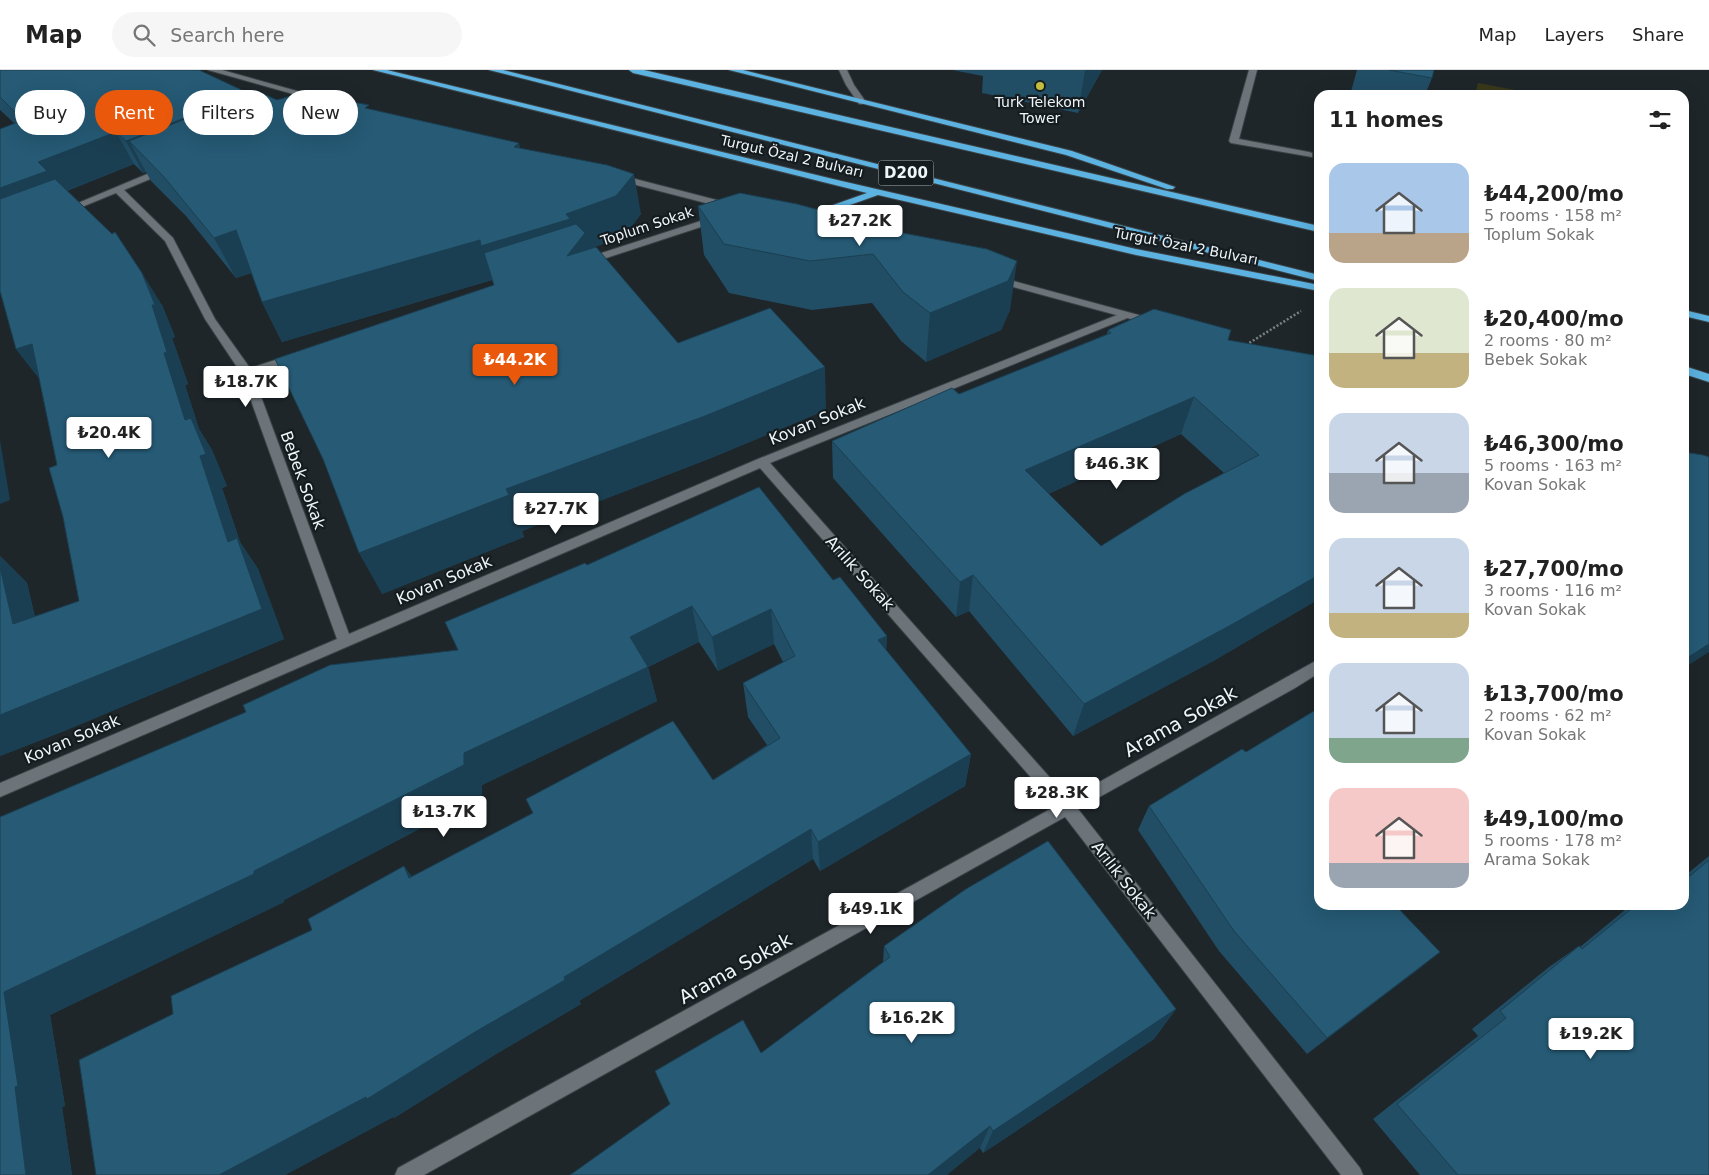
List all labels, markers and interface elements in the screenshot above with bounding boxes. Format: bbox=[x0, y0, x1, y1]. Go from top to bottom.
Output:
search box bbox=[112, 12, 462, 57]
text: Map bbox=[25, 21, 82, 49]
icon: search bbox=[130, 21, 158, 49]
text: Search here bbox=[170, 24, 284, 46]
text: Map bbox=[1478, 24, 1516, 45]
text: Layers bbox=[1544, 24, 1604, 45]
text: Share bbox=[1632, 24, 1684, 45]
marker: Turk Telekom Tower bbox=[1034, 80, 1046, 92]
chip: Buy bbox=[15, 90, 85, 135]
chip: Rent bbox=[95, 90, 173, 135]
chip: Filters bbox=[183, 90, 273, 135]
chip: New bbox=[283, 90, 358, 135]
place label: Turk Telekom Tower bbox=[994, 94, 1085, 126]
icon: filters bbox=[1646, 106, 1674, 134]
text: 11 homes bbox=[1329, 108, 1444, 132]
street label: Turgut Özal 2 Bulvarı bbox=[718, 131, 865, 180]
road number: D200 bbox=[878, 160, 934, 186]
text: ₺44,200/mo bbox=[1484, 182, 1624, 206]
icon: home bbox=[1369, 183, 1429, 243]
street label: Toplum Sokak bbox=[598, 203, 696, 249]
pin: ₺27.2K bbox=[819, 204, 901, 247]
text: 5 rooms · 158 m² bbox=[1484, 206, 1622, 225]
text: ₺27.2K bbox=[828, 211, 892, 230]
street label: Turgut Özal 2 Bulvarı bbox=[1112, 223, 1259, 268]
text: Toplum Sokak bbox=[1484, 225, 1594, 244]
text: ₺20,400/mo bbox=[1484, 307, 1624, 331]
icon: home bbox=[1369, 308, 1429, 368]
text: 2 rooms · 80 m² bbox=[1484, 331, 1612, 350]
pin: ₺44.2K bbox=[474, 344, 556, 386]
text: ₺44.2K bbox=[483, 350, 547, 369]
text: Bebek Sokak bbox=[1484, 350, 1587, 369]
pin: ₺18.7K bbox=[205, 366, 287, 408]
text: ₺18.7K bbox=[214, 372, 278, 391]
street label: Kovan Sokak bbox=[766, 393, 869, 449]
pin: ₺20.4K bbox=[68, 416, 150, 459]
text: ₺20.4K bbox=[77, 423, 141, 442]
street label: Bebek Sokak bbox=[276, 428, 330, 532]
text: ₺46,300/mo bbox=[1484, 432, 1624, 456]
icon: home bbox=[1369, 433, 1429, 493]
pin: ₺46.3K bbox=[1076, 448, 1158, 490]
text: ₺46.3K bbox=[1085, 454, 1149, 473]
text: 5 rooms · 163 m² bbox=[1484, 456, 1622, 475]
text: Kovan Sokak bbox=[1484, 475, 1586, 494]
pin: ₺27.7K bbox=[515, 492, 597, 535]
text: ₺27.7K bbox=[524, 499, 588, 518]
street label: Arılık Sokak bbox=[822, 532, 899, 615]
street label: Kovan Sokak bbox=[393, 551, 495, 609]
text: ₺27,700/mo bbox=[1484, 557, 1624, 581]
icon: home bbox=[1369, 558, 1429, 618]
text: 3 rooms · 116 m² bbox=[1484, 581, 1622, 600]
text: Kovan Sokak bbox=[1484, 600, 1586, 619]
street label: Arama Sokak bbox=[1120, 681, 1240, 761]
text: ₺13,700/mo bbox=[1484, 682, 1624, 706]
icon: home bbox=[1369, 683, 1429, 743]
text: 2 rooms · 62 m² bbox=[1484, 706, 1612, 725]
street label: Kovan Sokak bbox=[21, 710, 123, 768]
text: Kovan Sokak bbox=[1484, 725, 1586, 744]
pin: ₺28.3K bbox=[1016, 776, 1098, 819]
text: ₺28.3K bbox=[1025, 783, 1089, 802]
pin: ₺13.7K bbox=[403, 796, 485, 838]
text: ₺13.7K bbox=[412, 802, 476, 821]
text: ₺49,100/mo bbox=[1484, 807, 1624, 831]
icon: home bbox=[1369, 808, 1429, 868]
text: 5 rooms · 178 m² bbox=[1484, 831, 1622, 850]
street label: Arılık Sokak bbox=[1088, 837, 1161, 923]
text: Arama Sokak bbox=[1484, 850, 1590, 869]
pin: ₺49.1K bbox=[830, 892, 912, 935]
text: ₺49.1K bbox=[839, 899, 903, 918]
street label: Arama Sokak bbox=[675, 928, 795, 1008]
pin: ₺16.2K bbox=[871, 1002, 953, 1044]
text: ₺16.2K bbox=[880, 1008, 944, 1027]
pin: ₺19.2K bbox=[1550, 1018, 1632, 1060]
text: ₺19.2K bbox=[1559, 1024, 1623, 1043]

